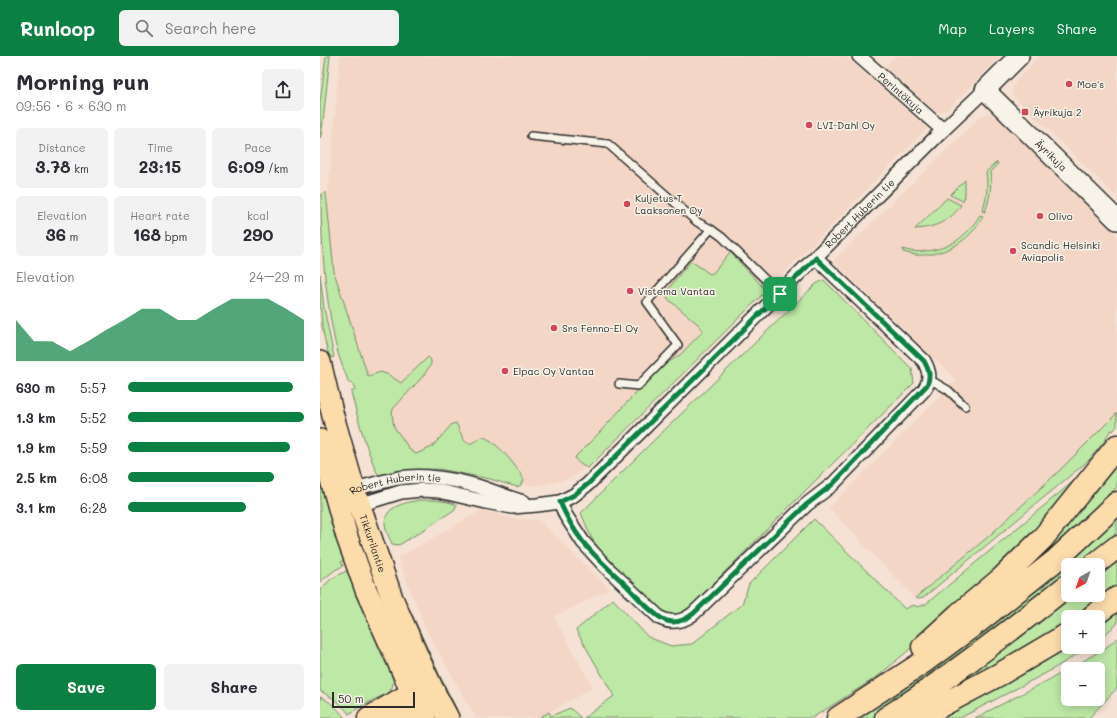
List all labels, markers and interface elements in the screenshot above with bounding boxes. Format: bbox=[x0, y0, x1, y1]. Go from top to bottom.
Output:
search box bbox=[119, 10, 399, 46]
text: Runloop bbox=[20, 16, 95, 41]
icon: search bbox=[133, 17, 155, 39]
text: Search here bbox=[165, 18, 256, 38]
text: Map bbox=[938, 19, 967, 38]
text: Layers bbox=[989, 19, 1035, 38]
text: Share bbox=[1057, 19, 1097, 38]
text: Morning run bbox=[16, 67, 149, 96]
button: share bbox=[262, 69, 304, 111]
street label: Perintökuja bbox=[875, 69, 927, 117]
place label: Moe's bbox=[1077, 77, 1104, 91]
marker: Moe's bbox=[1064, 79, 1074, 89]
text: 09:56 · 6 × 630 m bbox=[16, 97, 126, 114]
place label: Äyrikuja 2 bbox=[1033, 105, 1082, 119]
marker: Äyrikuja 2 bbox=[1020, 107, 1030, 117]
place label: LVI-Dahl Oy bbox=[817, 118, 875, 132]
marker: LVI-Dahl Oy bbox=[804, 120, 814, 130]
street label: Äyrikuja bbox=[1032, 136, 1070, 174]
text: Distance bbox=[38, 140, 86, 155]
text: Time bbox=[147, 140, 173, 155]
text: Pace bbox=[245, 140, 271, 155]
text: 3.78 bbox=[35, 155, 71, 177]
text: 23:15 bbox=[139, 155, 181, 177]
text: 6:09 bbox=[228, 155, 264, 177]
text: km bbox=[71, 161, 89, 176]
text: /km bbox=[264, 161, 288, 176]
street label: Robert Huberin tie bbox=[821, 175, 897, 251]
place label: Kuljetus T Laaksonen Oy bbox=[635, 191, 702, 217]
marker: Kuljetus T Laaksonen Oy bbox=[622, 199, 632, 209]
text: Elevation bbox=[37, 208, 87, 223]
text: Heart rate bbox=[130, 208, 190, 223]
text: kcal bbox=[247, 208, 269, 223]
place label: Olivo bbox=[1048, 209, 1073, 223]
marker: Olivo bbox=[1035, 211, 1045, 221]
text: 36 bbox=[46, 223, 66, 245]
text: 168 bbox=[133, 223, 161, 245]
text: 290 bbox=[243, 223, 273, 245]
text: m bbox=[66, 229, 78, 244]
text: bpm bbox=[161, 229, 187, 244]
place label: Scandic Helsinki Aviapolis bbox=[1021, 238, 1100, 264]
marker: Scandic Helsinki Aviapolis bbox=[1008, 246, 1018, 256]
text: Elevation bbox=[16, 268, 74, 285]
text: 24–29 m bbox=[249, 268, 304, 285]
pin bbox=[763, 277, 797, 311]
icon: arrive bbox=[769, 283, 791, 305]
place label: Vistema Vantaa bbox=[638, 284, 715, 298]
marker: Vistema Vantaa bbox=[625, 286, 635, 296]
place label: Srs Fenno-El Oy bbox=[562, 321, 638, 335]
marker: Srs Fenno-El Oy bbox=[549, 323, 559, 333]
place label: Elpac Oy Vantaa bbox=[513, 364, 594, 378]
marker: Elpac Oy Vantaa bbox=[500, 366, 510, 376]
text: 630 m bbox=[16, 379, 55, 396]
text: 5:57 bbox=[80, 379, 106, 396]
text: 1.3 km bbox=[16, 409, 56, 426]
text: 5:52 bbox=[80, 409, 106, 426]
text: 1.9 km bbox=[16, 439, 56, 456]
text: 5:59 bbox=[80, 439, 107, 456]
text: 2.5 km bbox=[16, 469, 57, 486]
text: 6:08 bbox=[80, 469, 108, 486]
street label: Robert Huberin tie bbox=[346, 470, 442, 497]
text: 3.1 km bbox=[16, 499, 56, 516]
text: 6:28 bbox=[80, 499, 107, 516]
street label: Tikkurilantie bbox=[356, 512, 390, 574]
north arrow bbox=[1061, 558, 1105, 602]
map controls bbox=[1061, 558, 1105, 706]
button: + bbox=[1061, 610, 1105, 654]
button: − bbox=[1061, 662, 1105, 706]
button: Save bbox=[16, 664, 156, 710]
button: Share bbox=[164, 664, 304, 710]
scale bar bbox=[332, 690, 415, 709]
text: 50 m bbox=[338, 691, 364, 706]

